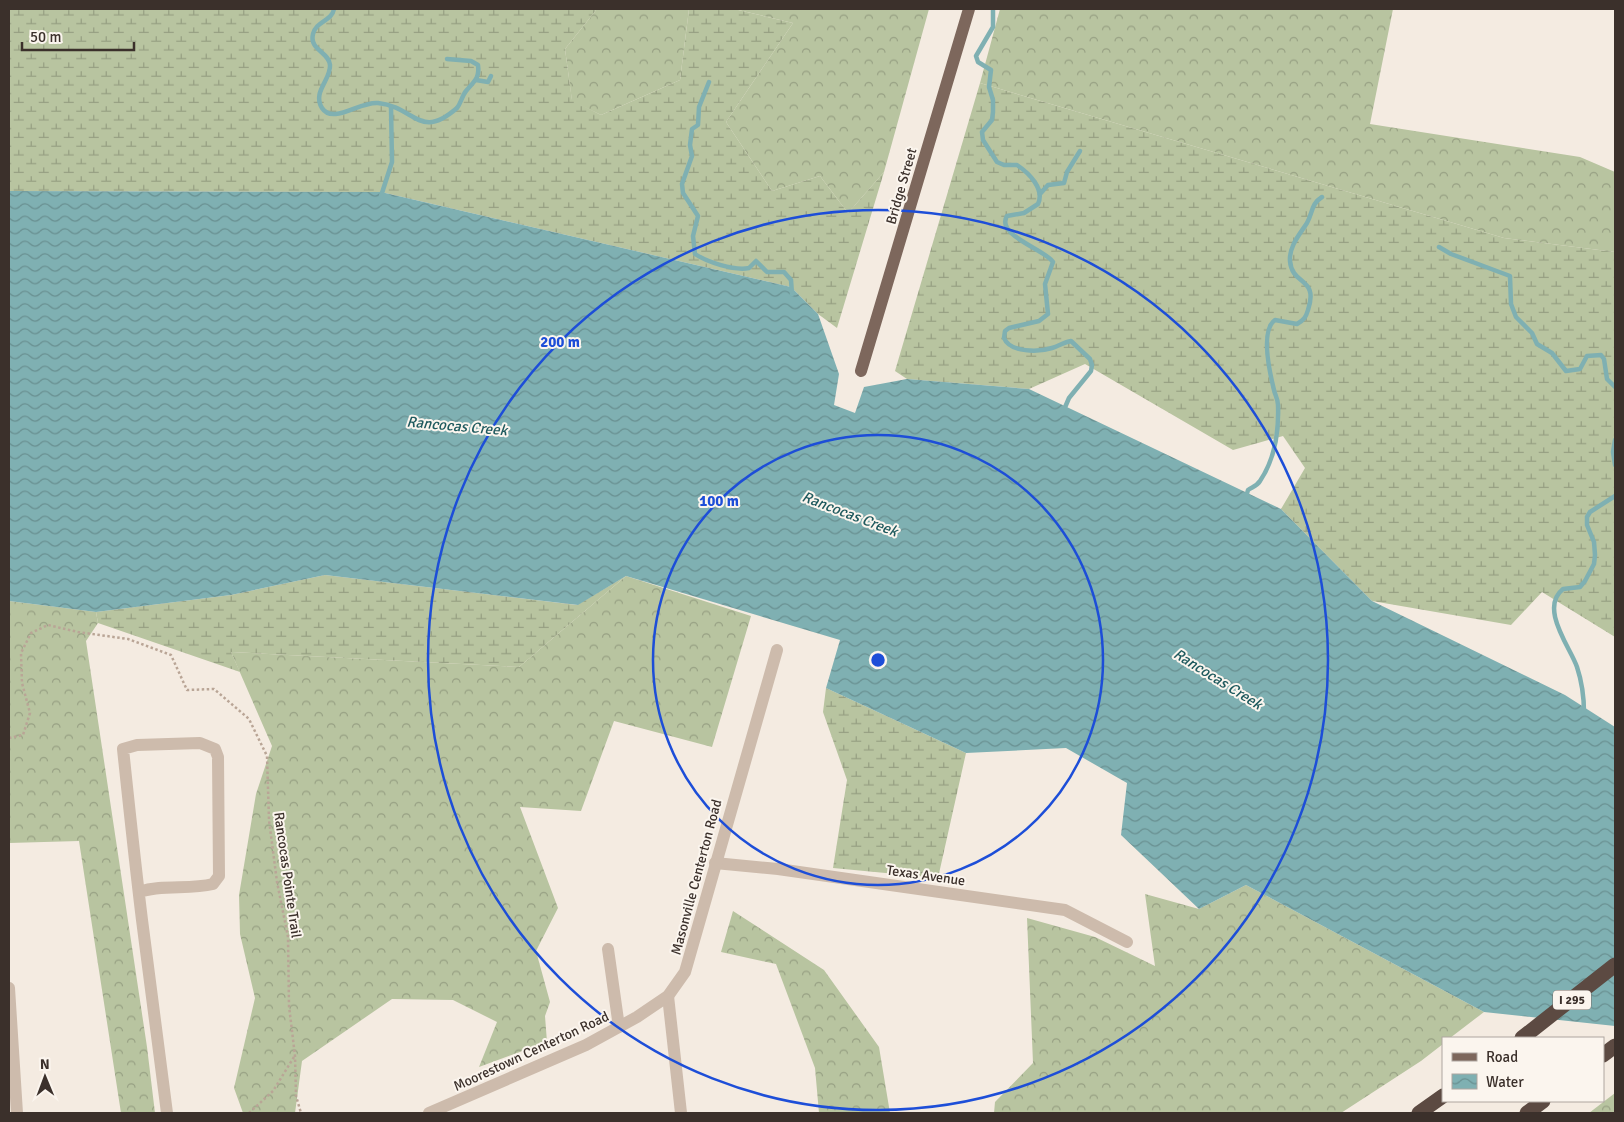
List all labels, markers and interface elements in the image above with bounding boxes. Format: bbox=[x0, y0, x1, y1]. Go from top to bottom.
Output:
scale bar bbox=[22, 20, 135, 52]
text: 50 m bbox=[30, 28, 61, 46]
street label: Bridge Street bbox=[882, 146, 921, 226]
text: 200 m bbox=[540, 333, 580, 351]
water label: Rancocas Creek bbox=[406, 413, 509, 439]
water label: Rancocas Creek bbox=[800, 488, 902, 541]
text: 100 m bbox=[699, 492, 739, 510]
water label: Rancocas Creek bbox=[1170, 645, 1267, 714]
centre of rings bbox=[869, 651, 887, 669]
street label: Masonville Centerton Road bbox=[668, 798, 725, 957]
street label: Rancocas Pointe Trail bbox=[270, 811, 305, 939]
street label: Texas Avenue bbox=[886, 862, 966, 889]
road number: I 295 bbox=[1553, 990, 1591, 1010]
street label: Moorestown Centerton Road bbox=[451, 1008, 612, 1095]
legend bbox=[1442, 1037, 1604, 1102]
text: Road bbox=[1486, 1048, 1518, 1066]
north arrow bbox=[20, 1052, 70, 1102]
text: N bbox=[40, 1056, 50, 1073]
text: Water bbox=[1486, 1073, 1524, 1091]

